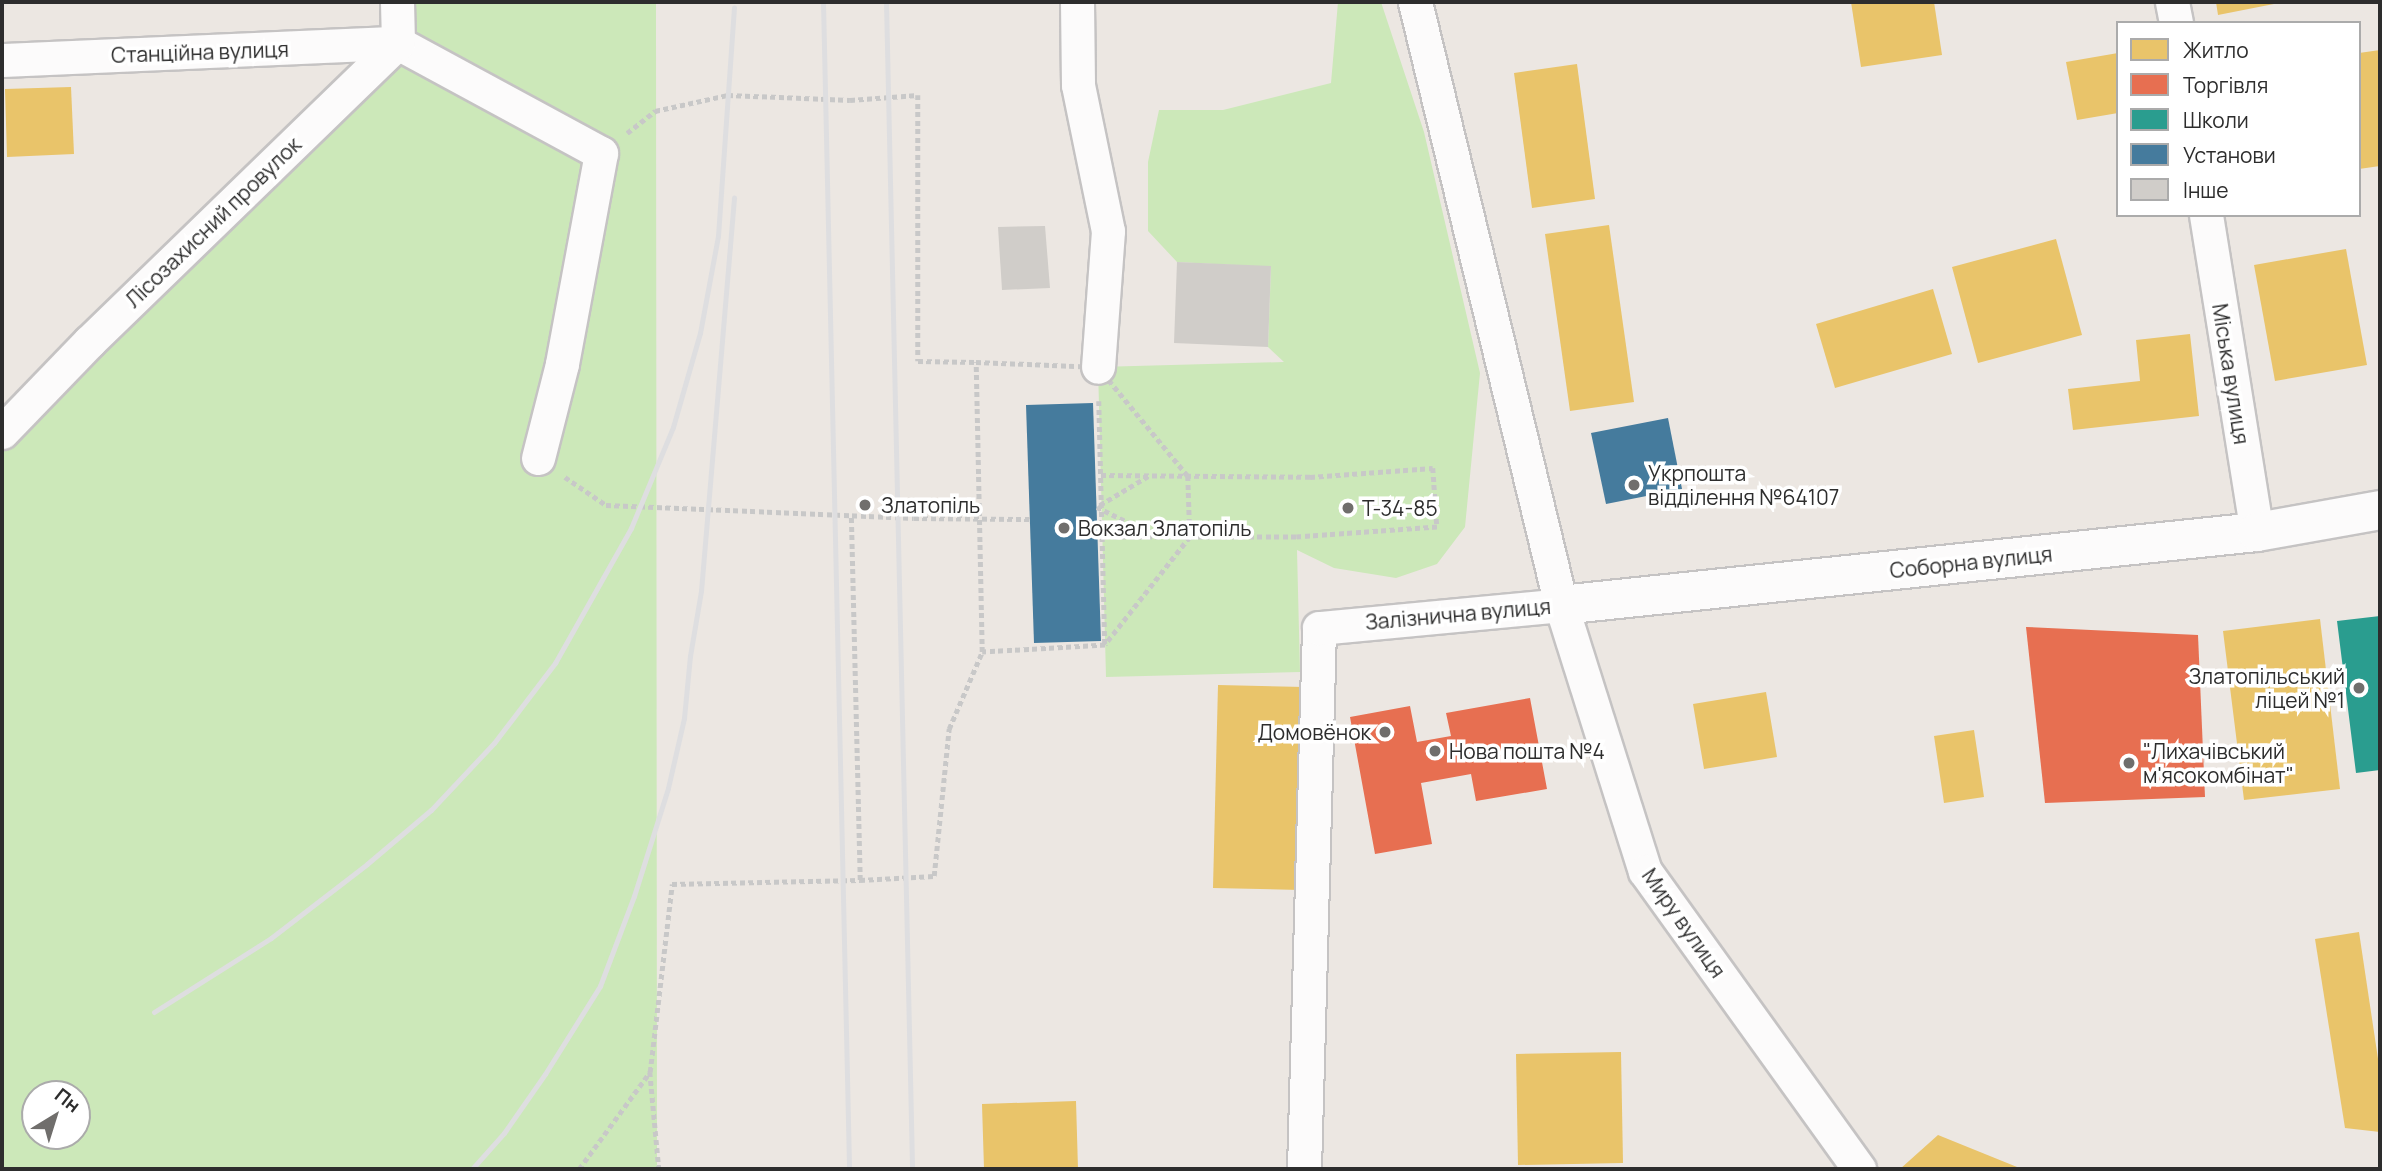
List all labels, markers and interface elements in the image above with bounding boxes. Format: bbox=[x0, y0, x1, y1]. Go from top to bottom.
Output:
legend bbox=[2116, 21, 2361, 217]
street label: Станційна вулиця bbox=[111, 36, 289, 68]
text: Житло bbox=[2183, 36, 2249, 64]
text: Торгівля bbox=[2183, 71, 2268, 99]
text: Школи bbox=[2183, 106, 2249, 134]
street label: Лісозахисний провулок bbox=[120, 132, 306, 312]
text: Установи bbox=[2183, 141, 2276, 169]
text: Інше bbox=[2183, 176, 2229, 204]
street label: Міська вулиця bbox=[2207, 302, 2255, 446]
place label: Укрпошта відділення №64107 bbox=[1648, 460, 1839, 510]
marker: Укрпошта відділення №64107 bbox=[1626, 477, 1642, 493]
place label: Златопіль bbox=[881, 492, 980, 518]
marker: Златопіль bbox=[855, 495, 875, 515]
place label: Т-34-85 bbox=[1362, 495, 1438, 521]
marker: Т-34-85 bbox=[1340, 500, 1356, 516]
place label: Вокзал Златопіль bbox=[1078, 515, 1252, 541]
marker: Вокзал Златопіль bbox=[1056, 520, 1072, 536]
street label: Соборна вулиця bbox=[1888, 541, 2054, 583]
street label: Залізнична вулиця bbox=[1364, 593, 1552, 635]
place label: Златопільський ліцей №1 bbox=[2189, 663, 2345, 713]
marker: Златопільський ліцей №1 bbox=[2351, 680, 2367, 696]
place label: Домовёнок bbox=[1257, 719, 1371, 745]
marker: Домовёнок bbox=[1377, 724, 1393, 740]
place label: Нова пошта №4 bbox=[1449, 738, 1605, 764]
place label: "Лихачівський м'ясокомбінат" bbox=[2143, 738, 2294, 788]
marker: Нова пошта №4 bbox=[1427, 743, 1443, 759]
marker: "Лихачівський м'ясокомбінат" bbox=[2121, 755, 2137, 771]
street label: Миру вулиця bbox=[1637, 864, 1731, 982]
north arrow bbox=[21, 1080, 91, 1150]
text: Пн bbox=[50, 1082, 86, 1118]

